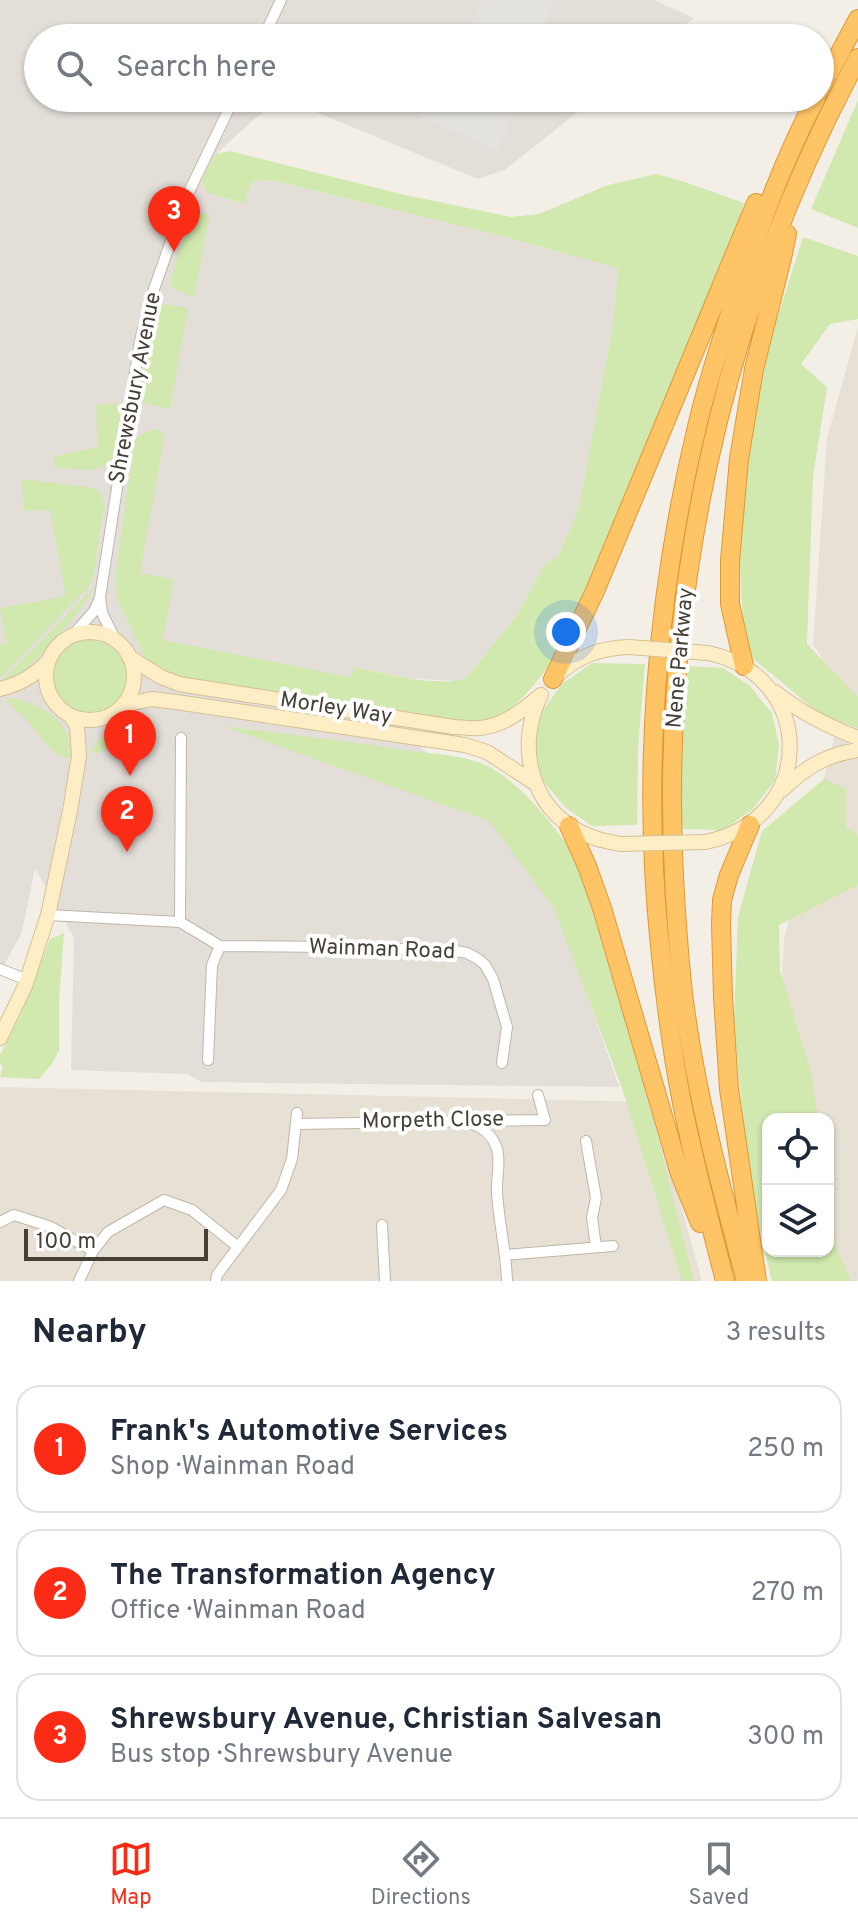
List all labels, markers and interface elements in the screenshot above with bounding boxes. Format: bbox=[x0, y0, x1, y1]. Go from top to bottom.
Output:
search box bbox=[24, 24, 834, 112]
icon: search bbox=[52, 46, 96, 90]
text: Search here bbox=[116, 50, 276, 87]
pin: 3 bbox=[148, 186, 200, 252]
street label: Shrewsbury Avenue bbox=[104, 290, 168, 486]
street label: Nene Parkway bbox=[661, 587, 701, 729]
your location bbox=[546, 612, 586, 652]
street label: Morley Way bbox=[278, 687, 394, 731]
pin: 1 bbox=[104, 710, 156, 776]
pin: 2 bbox=[101, 786, 153, 852]
street label: Wainman Road bbox=[308, 934, 456, 966]
street label: Morpeth Close bbox=[362, 1106, 504, 1136]
map controls bbox=[762, 1113, 834, 1257]
button: locate bbox=[762, 1113, 834, 1185]
button: layers bbox=[762, 1185, 834, 1257]
scale bar bbox=[24, 1225, 208, 1261]
text: 100 m bbox=[36, 1229, 96, 1256]
text: Nearby bbox=[32, 1312, 147, 1355]
text: 3 results bbox=[726, 1317, 826, 1350]
text: Frank's Automotive Services bbox=[110, 1414, 508, 1451]
text: 1 bbox=[55, 1433, 65, 1466]
text: 250 m bbox=[747, 1433, 824, 1466]
text: Shop · Wainman Road bbox=[110, 1451, 355, 1484]
text: The Transformation Agency bbox=[110, 1558, 496, 1595]
text: 2 bbox=[52, 1577, 68, 1610]
text: 270 m bbox=[751, 1577, 824, 1610]
text: Office · Wainman Road bbox=[110, 1595, 366, 1628]
text: Shrewsbury Avenue, Christian Salvesan bbox=[110, 1702, 662, 1739]
text: 3 bbox=[52, 1721, 68, 1754]
text: 300 m bbox=[747, 1721, 824, 1754]
text: Bus stop · Shrewsbury Avenue bbox=[110, 1739, 453, 1772]
tab: Map bbox=[109, 1837, 153, 1912]
tab: Directions bbox=[371, 1837, 471, 1912]
tab: Saved bbox=[689, 1837, 749, 1912]

